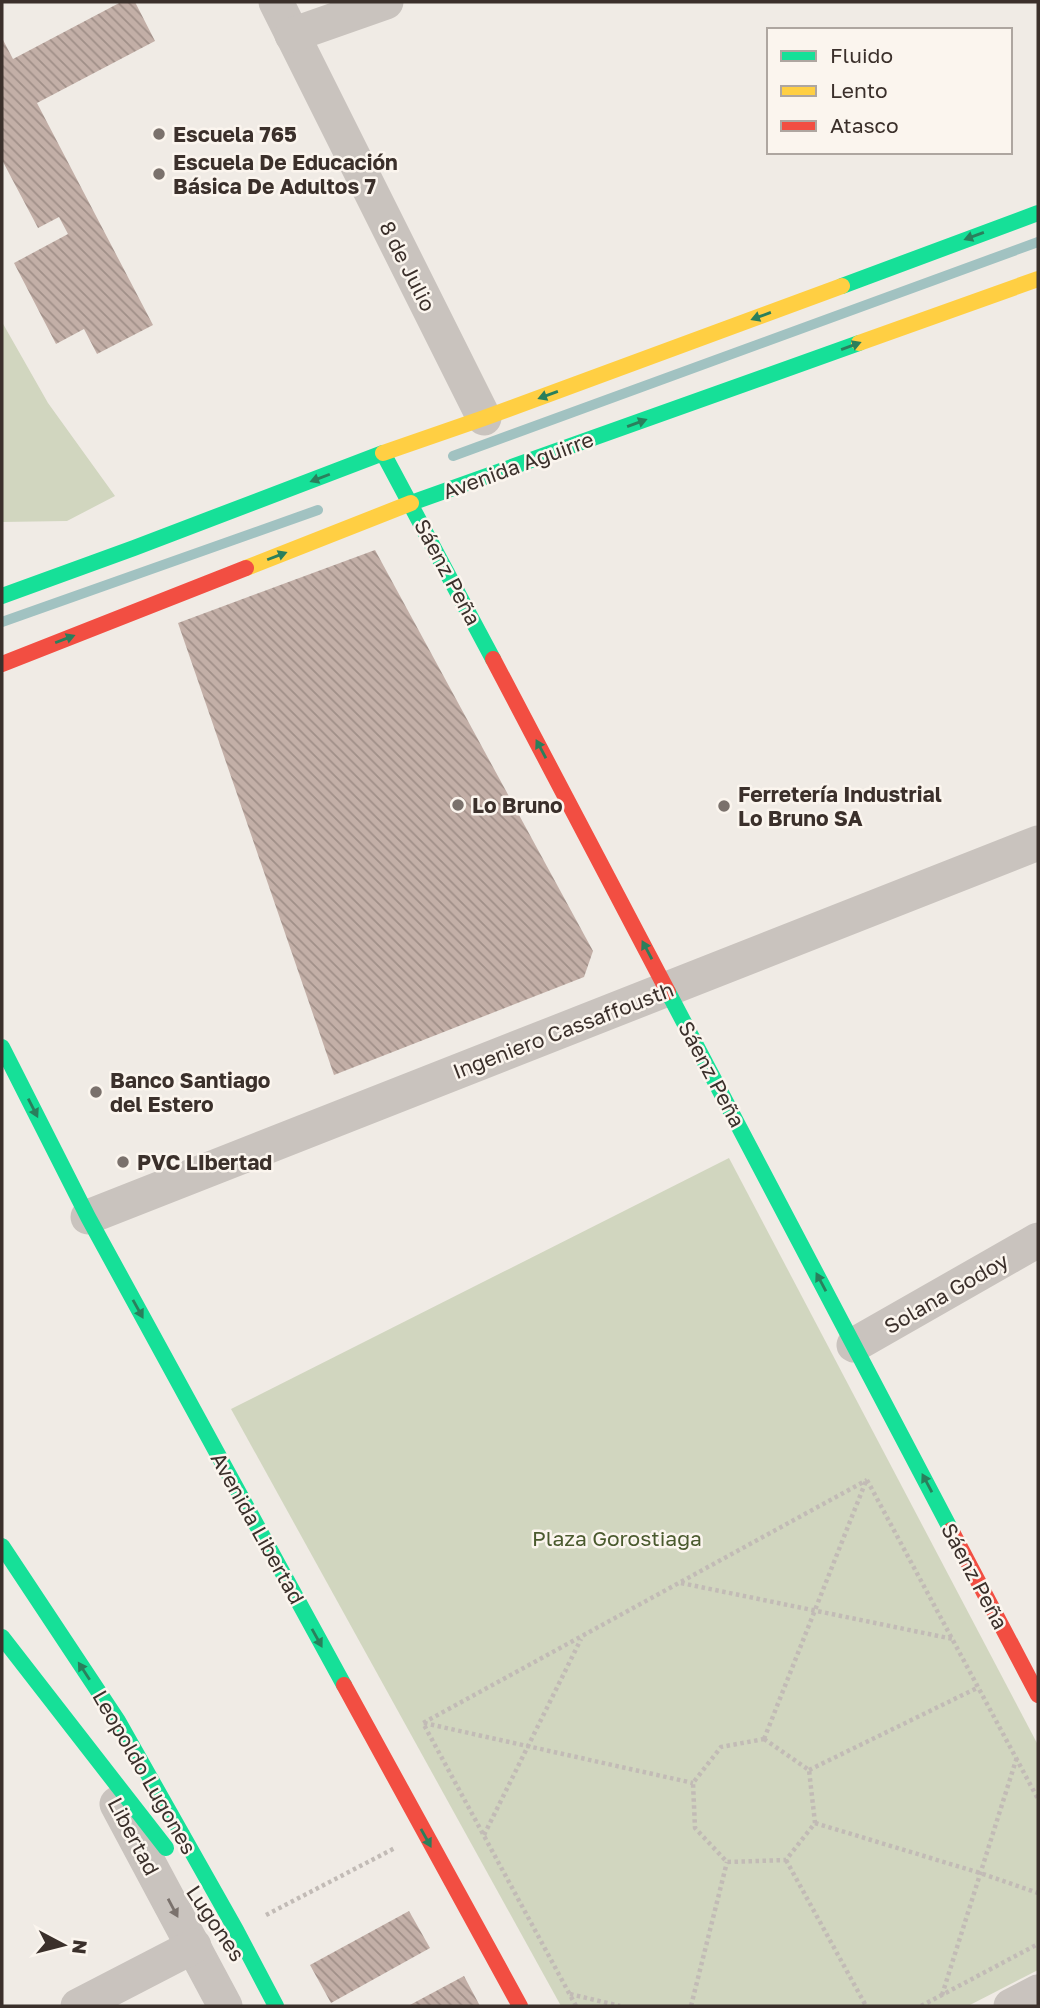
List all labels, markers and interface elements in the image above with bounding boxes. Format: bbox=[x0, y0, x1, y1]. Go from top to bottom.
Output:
legend bbox=[767, 28, 1012, 154]
text: Fluido bbox=[830, 42, 893, 68]
text: Lento bbox=[830, 77, 888, 103]
text: Atasco bbox=[830, 112, 899, 138]
place label: Escuela 765 bbox=[173, 121, 297, 147]
marker: Escuela 765 bbox=[151, 126, 167, 142]
place label: Escuela De Educación Básica De Adultos 7 bbox=[173, 149, 398, 199]
marker: Escuela De Educación Básica De Adultos 7 bbox=[151, 166, 167, 182]
street label: 8 de Julio bbox=[374, 217, 442, 315]
one-way arrow bbox=[964, 231, 985, 242]
one-way arrow bbox=[750, 310, 771, 321]
one-way arrow bbox=[841, 340, 862, 351]
one-way arrow bbox=[537, 389, 558, 400]
one-way arrow bbox=[627, 417, 648, 428]
street label: Avenida Aguirre bbox=[439, 426, 597, 504]
one-way arrow bbox=[309, 472, 330, 483]
street label: Sáenz Peña bbox=[409, 514, 487, 630]
one-way arrow bbox=[267, 550, 288, 561]
one-way arrow bbox=[55, 633, 76, 644]
one-way arrow bbox=[535, 739, 546, 759]
place label: Ferretería Industrial Lo Bruno SA bbox=[738, 781, 942, 831]
place label: Lo Bruno bbox=[472, 792, 563, 818]
marker: Lo Bruno bbox=[450, 797, 466, 813]
marker: Ferretería Industrial Lo Bruno SA bbox=[716, 798, 732, 814]
one-way arrow bbox=[641, 940, 653, 960]
street label: Ingeniero Cassaffousth bbox=[449, 976, 677, 1084]
street label: Sáenz Peña bbox=[673, 1016, 751, 1132]
place label: Banco Santiago del Estero bbox=[110, 1067, 270, 1117]
marker: Banco Santiago del Estero bbox=[88, 1084, 104, 1100]
one-way arrow bbox=[27, 1098, 38, 1118]
place label: PVC LIbertad bbox=[137, 1149, 272, 1175]
marker: PVC LIbertad bbox=[115, 1154, 131, 1170]
street label: Solana Godoy bbox=[879, 1247, 1013, 1339]
one-way arrow bbox=[815, 1272, 827, 1292]
one-way arrow bbox=[132, 1300, 144, 1319]
street label: Avenida Libertad bbox=[206, 1448, 310, 1608]
one-way arrow bbox=[921, 1473, 932, 1493]
street label: Sáenz Peña bbox=[936, 1518, 1014, 1634]
park label: Plaza Gorostiaga bbox=[532, 1525, 702, 1551]
one-way arrow bbox=[312, 1628, 323, 1648]
one-way arrow bbox=[78, 1661, 91, 1680]
street label: Leopoldo Lugones bbox=[87, 1685, 203, 1859]
street label: Libertad bbox=[103, 1793, 165, 1879]
one-way arrow bbox=[420, 1828, 432, 1848]
street label: Lugones bbox=[181, 1880, 251, 1966]
one-way arrow bbox=[167, 1898, 179, 1917]
north arrow bbox=[28, 1910, 98, 1980]
text: N bbox=[68, 1939, 93, 1956]

